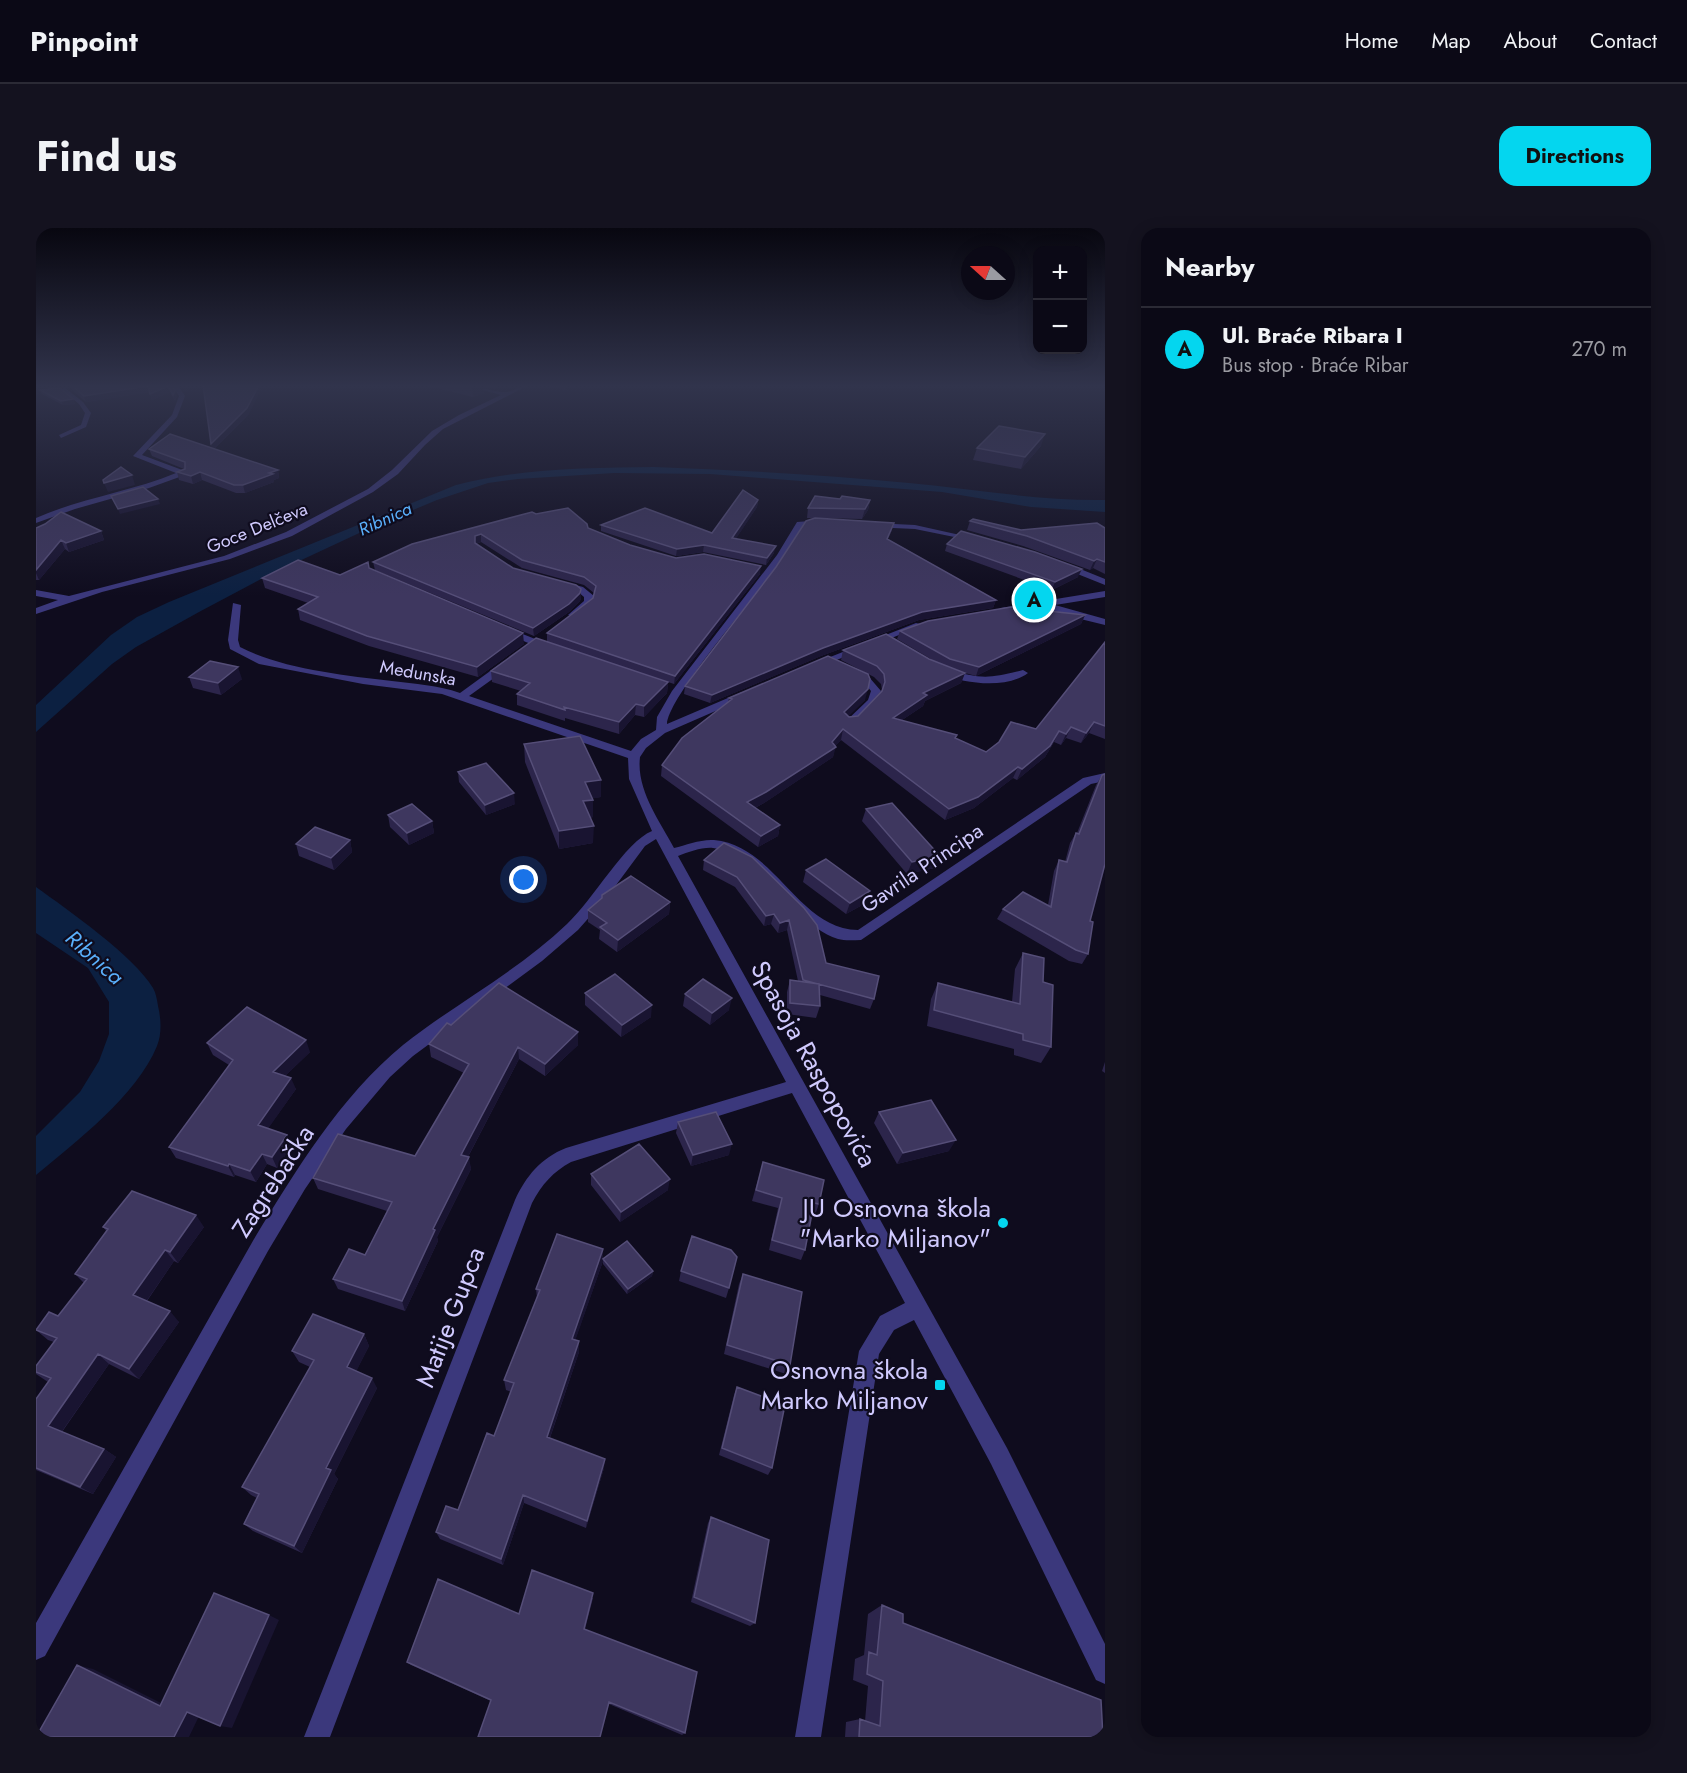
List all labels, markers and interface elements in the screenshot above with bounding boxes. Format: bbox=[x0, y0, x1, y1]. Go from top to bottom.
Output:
text: Pinpoint bbox=[30, 21, 138, 62]
text: Home bbox=[1345, 26, 1398, 56]
text: Map bbox=[1431, 26, 1471, 56]
text: About bbox=[1504, 26, 1557, 56]
text: Contact bbox=[1590, 26, 1657, 56]
text: Find us bbox=[36, 126, 177, 187]
button: Directions bbox=[1499, 126, 1651, 186]
north arrow bbox=[961, 246, 1015, 300]
map controls bbox=[1033, 246, 1087, 354]
button: + bbox=[1033, 246, 1087, 300]
text: Nearby bbox=[1165, 248, 1254, 286]
button: − bbox=[1033, 300, 1087, 354]
text: Ul. Braće Ribara I bbox=[1222, 319, 1403, 351]
text: A bbox=[1177, 335, 1192, 364]
text: 270 m bbox=[1572, 335, 1627, 364]
text: Bus stop · Braće Ribar bbox=[1222, 351, 1409, 380]
street label: Goce Delčeva bbox=[203, 496, 311, 560]
water label: Ribnica bbox=[354, 496, 416, 542]
pin: A bbox=[1014, 578, 1054, 622]
street label: Medunska bbox=[378, 654, 458, 692]
street label: Gavrila Principa bbox=[855, 816, 989, 920]
your location bbox=[509, 865, 538, 894]
water label: Ribnica bbox=[59, 922, 131, 992]
street label: Spasoja Raspopovića bbox=[741, 954, 887, 1174]
street label: Zagrebačka bbox=[222, 1117, 324, 1245]
place label: JU Osnovna škola "Marko Miljanov" bbox=[800, 1189, 991, 1257]
marker: JU Osnovna škola "Marko Miljanov" bbox=[996, 1216, 1010, 1230]
street label: Matije Gupca bbox=[406, 1241, 494, 1393]
place label: Osnovna škola Marko Miljanov bbox=[761, 1351, 929, 1419]
marker: Osnovna škola Marko Miljanov bbox=[933, 1378, 947, 1392]

